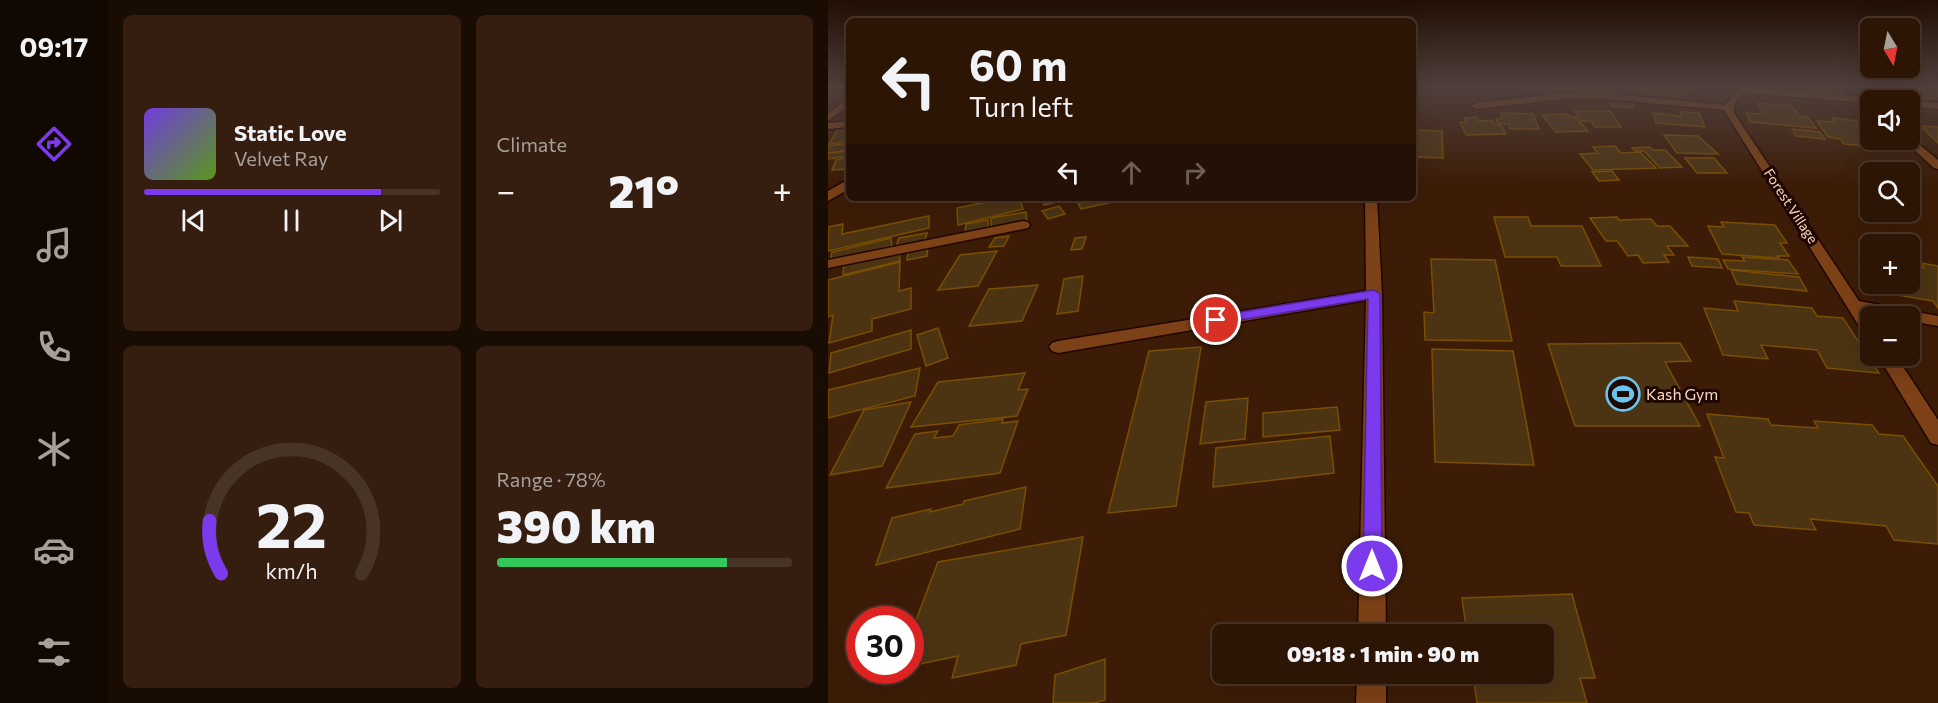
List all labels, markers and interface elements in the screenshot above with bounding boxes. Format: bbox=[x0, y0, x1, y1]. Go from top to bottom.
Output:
north arrow bbox=[1860, 18, 1920, 78]
map controls bbox=[1860, 18, 1920, 366]
text: 09:17 bbox=[20, 30, 88, 63]
text: 60 m bbox=[969, 38, 1068, 90]
icon: left bbox=[870, 42, 948, 120]
text: Turn left bbox=[969, 90, 1073, 123]
button: sound bbox=[1860, 90, 1920, 150]
text: Static Love bbox=[234, 119, 347, 146]
icon: directions bbox=[33, 123, 75, 165]
text: Climate bbox=[497, 132, 567, 156]
text: Velvet Ray bbox=[234, 146, 328, 170]
icon: left bbox=[1052, 156, 1085, 189]
icon: ahead bbox=[1115, 156, 1148, 189]
icon: right bbox=[1178, 156, 1211, 189]
text: 21° bbox=[609, 162, 679, 217]
button: search bbox=[1860, 162, 1920, 222]
street label: Forest Village bbox=[1761, 165, 1822, 246]
text: − bbox=[497, 169, 515, 210]
text: + bbox=[773, 169, 792, 210]
icon: previous bbox=[177, 204, 210, 237]
icon: pause bbox=[275, 204, 308, 237]
icon: next bbox=[374, 204, 407, 237]
icon: music bbox=[33, 224, 75, 266]
button: + bbox=[1860, 234, 1920, 294]
pin bbox=[1190, 294, 1241, 345]
icon: arrive bbox=[1199, 303, 1232, 336]
button: − bbox=[1860, 306, 1920, 366]
icon: phone bbox=[33, 326, 75, 368]
sports icon: Kash Gym bbox=[1605, 376, 1641, 412]
place label: Kash Gym bbox=[1646, 384, 1718, 403]
icon: climate bbox=[33, 428, 75, 470]
text: Range · 78% bbox=[497, 467, 606, 491]
text: 22 bbox=[256, 485, 327, 561]
text: 390 km bbox=[497, 497, 656, 552]
icon: car bbox=[33, 529, 75, 571]
position arrow bbox=[1340, 534, 1404, 598]
text: km/h bbox=[266, 557, 318, 583]
speed limit sign: 30 bbox=[846, 606, 924, 684]
icon: filters bbox=[33, 631, 75, 673]
text: 09:18 · 1 min · 90 m bbox=[1287, 640, 1479, 667]

